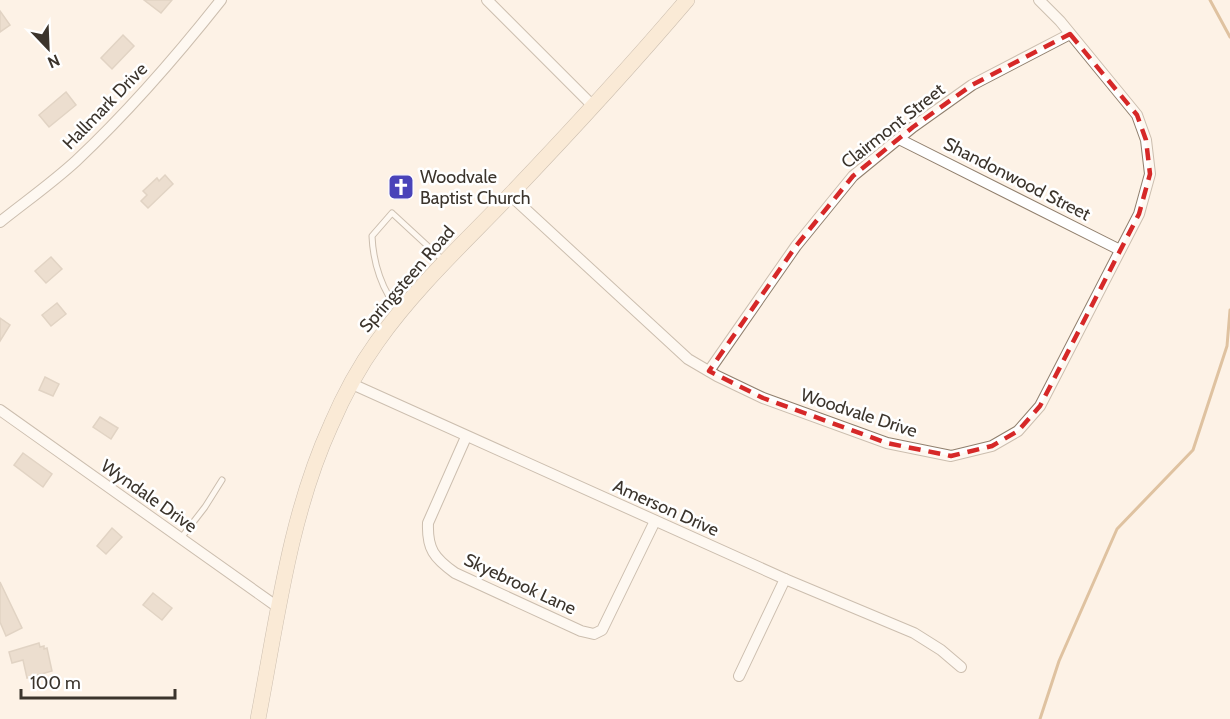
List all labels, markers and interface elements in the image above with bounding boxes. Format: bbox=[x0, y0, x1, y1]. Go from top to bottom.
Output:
north arrow bbox=[18, 18, 78, 78]
text: N bbox=[45, 50, 63, 72]
street label: Hallmark Drive bbox=[58, 58, 152, 154]
street label: Clairmont Street bbox=[837, 79, 949, 173]
street label: Shandonwood Street bbox=[940, 132, 1094, 226]
place label: Woodvale Baptist Church bbox=[420, 166, 530, 209]
church icon: Woodvale Baptist Church bbox=[386, 172, 416, 202]
street label: Springsteen Road bbox=[355, 221, 459, 337]
street label: Woodvale Drive bbox=[798, 384, 920, 442]
street label: Wyndale Drive bbox=[97, 455, 201, 537]
street label: Amerson Drive bbox=[610, 475, 722, 541]
street label: Skyebrook Lane bbox=[461, 548, 579, 620]
scale bar bbox=[21, 662, 176, 700]
text: 100 m bbox=[30, 672, 81, 694]

